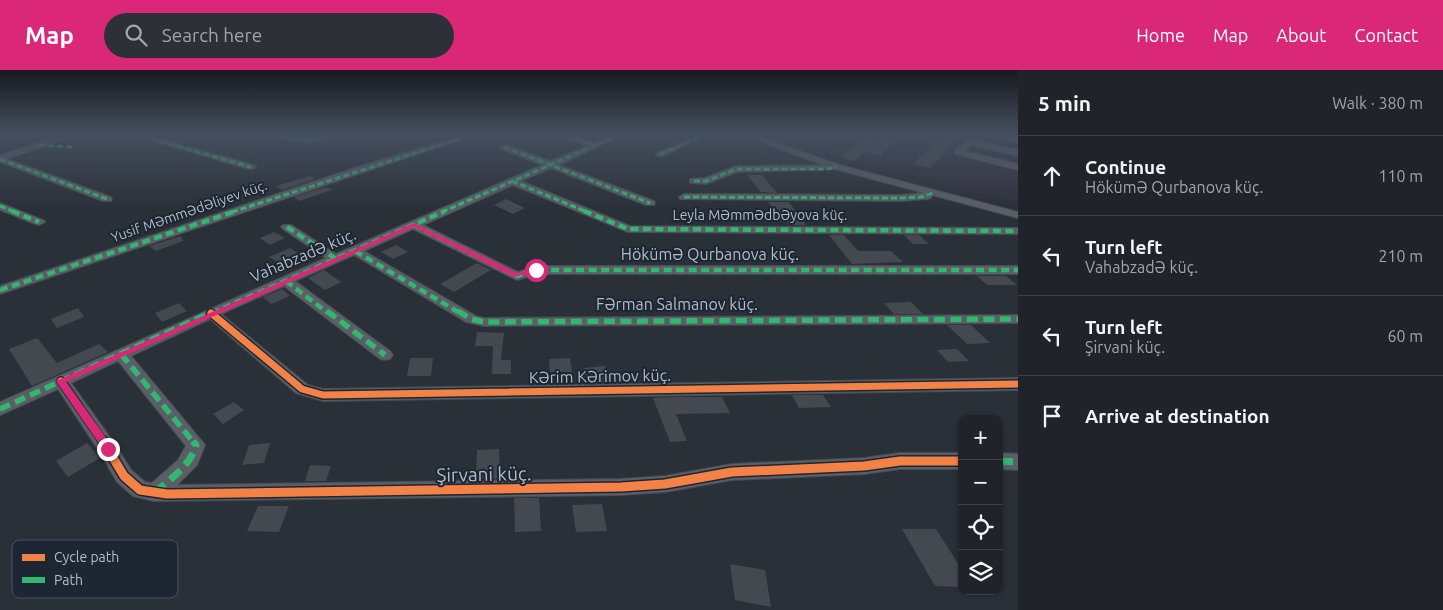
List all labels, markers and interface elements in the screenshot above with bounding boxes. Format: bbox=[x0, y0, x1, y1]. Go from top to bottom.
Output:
search box bbox=[104, 13, 454, 58]
icon: search bbox=[122, 21, 150, 49]
text: Map bbox=[25, 22, 74, 49]
text: Search here bbox=[162, 24, 262, 46]
text: Home bbox=[1136, 25, 1185, 45]
text: Map bbox=[1213, 25, 1248, 45]
text: About bbox=[1276, 25, 1326, 45]
text: Contact bbox=[1354, 25, 1418, 45]
text: 5 min bbox=[1038, 91, 1091, 115]
text: Walk · 380 m bbox=[1332, 94, 1423, 112]
text: Continue bbox=[1085, 156, 1166, 178]
icon: ahead bbox=[1038, 162, 1066, 190]
text: 110 m bbox=[1378, 167, 1423, 185]
street label: Yusif Məmmədəliyev küç. bbox=[109, 177, 269, 245]
text: Hökümə Qurbanova küç. bbox=[1085, 178, 1263, 196]
street label: Leyla Məmmədbəyova küç. bbox=[673, 207, 848, 223]
street label: Vahabzadə küç. bbox=[247, 225, 359, 285]
text: Turn left bbox=[1085, 236, 1163, 258]
icon: left bbox=[1038, 242, 1066, 270]
street label: Hökümə Qurbanova küç. bbox=[621, 245, 799, 263]
text: 210 m bbox=[1378, 247, 1423, 265]
text: Vahabzadə küç. bbox=[1085, 258, 1198, 276]
route start bbox=[525, 259, 548, 282]
street label: Fərman Salmanov küç. bbox=[596, 295, 758, 313]
text: Turn left bbox=[1085, 316, 1163, 338]
icon: left bbox=[1038, 322, 1066, 350]
text: 60 m bbox=[1387, 327, 1423, 345]
text: Şirvani küç. bbox=[1085, 338, 1165, 356]
street label: Kərim Kərimov küç. bbox=[529, 366, 671, 386]
icon: arrive bbox=[1038, 402, 1066, 430]
text: Arrive at destination bbox=[1085, 405, 1270, 427]
map controls bbox=[958, 415, 1003, 595]
button: + bbox=[958, 415, 1003, 460]
route end bbox=[97, 438, 120, 461]
button: − bbox=[958, 460, 1003, 505]
street label: Şirvani küç. bbox=[436, 462, 532, 486]
button: locate bbox=[958, 505, 1003, 550]
legend bbox=[12, 540, 178, 598]
text: Cycle path bbox=[54, 549, 119, 565]
button: layers bbox=[958, 550, 1003, 595]
text: Path bbox=[54, 572, 83, 588]

